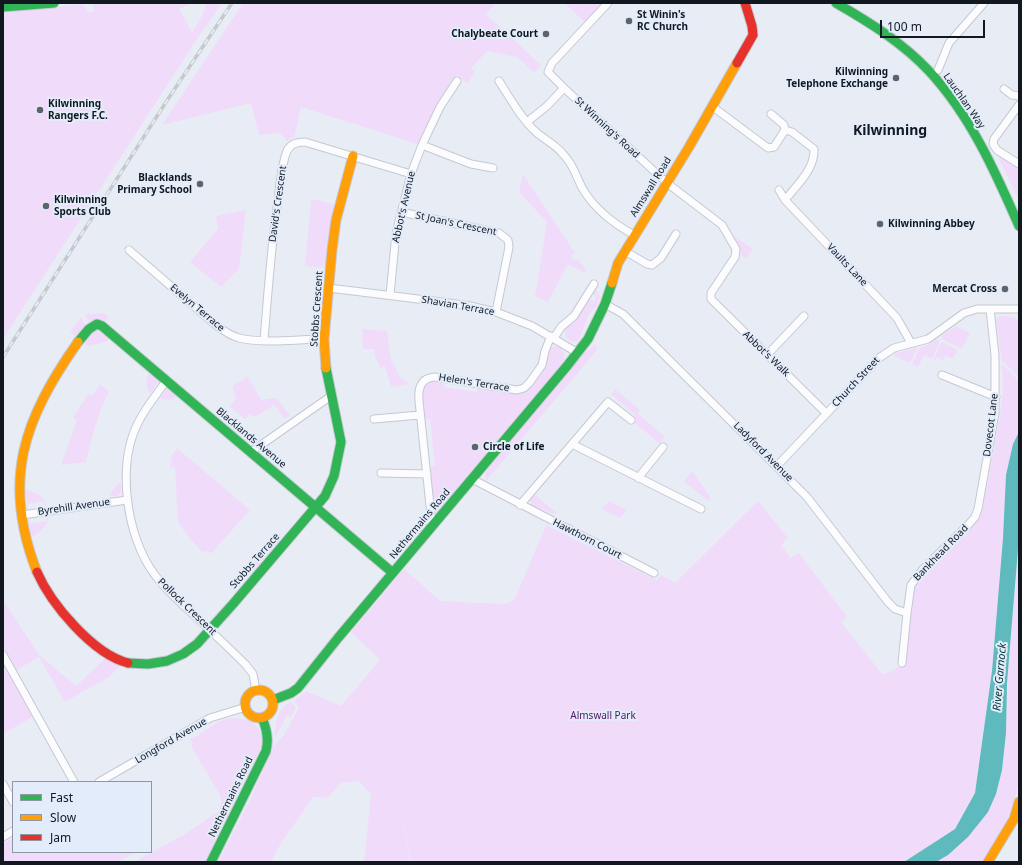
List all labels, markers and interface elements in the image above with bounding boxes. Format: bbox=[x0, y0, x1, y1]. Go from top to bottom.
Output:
place label: St Winin's RC Church bbox=[637, 9, 688, 32]
scale bar bbox=[882, 12, 987, 38]
marker: St Winin's RC Church bbox=[624, 16, 634, 26]
text: 100 m bbox=[887, 18, 922, 35]
place label: Chalybeate Court bbox=[451, 28, 538, 40]
marker: Chalybeate Court bbox=[541, 29, 551, 39]
place label: Kilwinning Telephone Exchange bbox=[786, 66, 888, 90]
street label: Lauchlan Way bbox=[941, 71, 987, 131]
marker: Kilwinning Telephone Exchange bbox=[891, 73, 901, 83]
street label: St Winning's Road bbox=[572, 95, 642, 161]
place label: Kilwinning Rangers F.C. bbox=[48, 98, 108, 122]
marker: Kilwinning Rangers F.C. bbox=[35, 105, 45, 115]
district label: Kilwinning bbox=[853, 123, 927, 139]
street label: Almswall Road bbox=[628, 155, 674, 219]
street label: David's Crescent bbox=[267, 165, 289, 243]
street label: Abbot's Avenue bbox=[390, 170, 418, 244]
place label: Blacklands Primary School bbox=[117, 172, 192, 196]
marker: Blacklands Primary School bbox=[195, 179, 205, 189]
place label: Kilwinning Sports Club bbox=[54, 194, 111, 218]
marker: Kilwinning Sports Club bbox=[41, 201, 51, 211]
street label: St Joan's Crescent bbox=[414, 210, 498, 238]
place label: Kilwinning Abbey bbox=[888, 218, 975, 230]
marker: Kilwinning Abbey bbox=[875, 219, 885, 229]
street label: Vaults Lane bbox=[824, 241, 870, 289]
street label: Stobbs Crescent bbox=[308, 271, 326, 347]
street label: Evelyn Terrace bbox=[167, 282, 227, 334]
place label: Mercat Cross bbox=[932, 283, 997, 295]
marker: Mercat Cross bbox=[1000, 284, 1010, 294]
street label: Shavian Terrace bbox=[421, 294, 495, 318]
street label: Abbot's Walk bbox=[740, 329, 792, 379]
street label: Church Street bbox=[830, 354, 882, 410]
street label: Helen's Terrace bbox=[438, 371, 510, 395]
street label: Dovecot Lane bbox=[981, 393, 1001, 457]
street label: Blacklands Avenue bbox=[213, 405, 289, 471]
street label: Ladyford Avenue bbox=[731, 420, 795, 484]
place label: Circle of Life bbox=[483, 441, 545, 453]
marker: Circle of Life bbox=[470, 442, 480, 452]
street label: Nethermains Road bbox=[387, 486, 453, 562]
street label: Byrehill Avenue bbox=[37, 496, 111, 518]
street label: Hawthorn Court bbox=[550, 516, 624, 562]
street label: Bankhead Road bbox=[911, 522, 971, 584]
street label: Stobbs Terrace bbox=[228, 531, 282, 591]
street label: Pollock Crescent bbox=[155, 576, 219, 638]
water label: River Garnock bbox=[990, 643, 1010, 711]
park label: Almswall Park bbox=[570, 710, 636, 722]
street label: Longford Avenue bbox=[133, 716, 209, 766]
street label: Nethermains Road bbox=[206, 755, 256, 839]
legend bbox=[12, 781, 152, 853]
text: Fast bbox=[50, 789, 73, 806]
text: Slow bbox=[50, 809, 76, 826]
text: Jam bbox=[50, 829, 71, 846]

